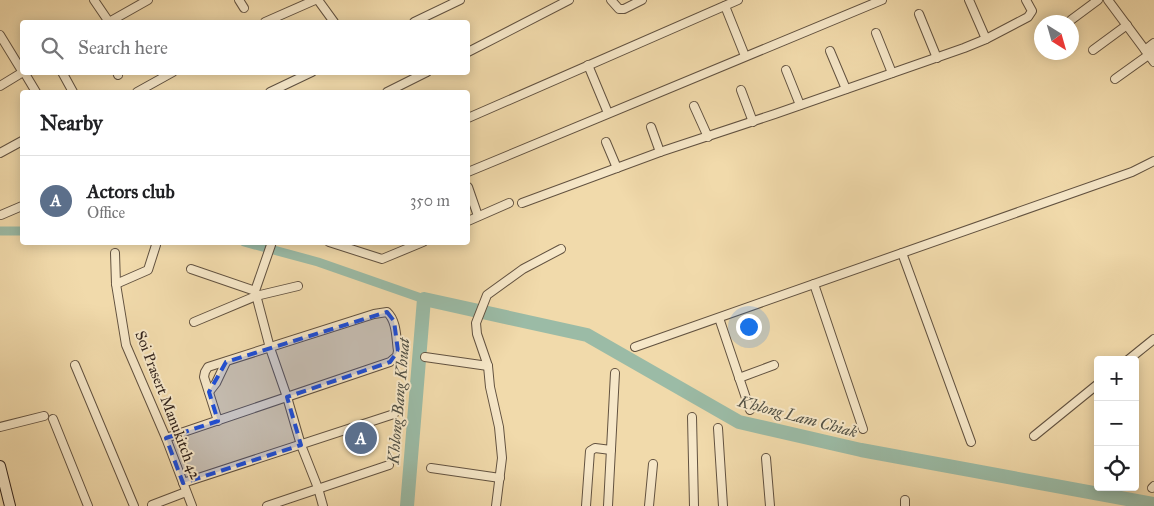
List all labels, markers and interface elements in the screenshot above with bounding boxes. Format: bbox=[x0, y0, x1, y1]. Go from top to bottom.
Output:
north arrow bbox=[1034, 15, 1079, 60]
search box bbox=[20, 20, 470, 75]
icon: search bbox=[38, 34, 66, 62]
text: Search here bbox=[78, 36, 168, 59]
text: Nearby bbox=[40, 110, 103, 136]
text: Actors club bbox=[87, 180, 175, 203]
text: A bbox=[51, 191, 61, 210]
text: 350 m bbox=[410, 191, 450, 210]
text: Office bbox=[87, 203, 125, 222]
your location bbox=[736, 314, 762, 340]
street label: Soi Prasert Manukitch 42 bbox=[131, 328, 205, 482]
water label: Khlong Bang Khuat bbox=[383, 336, 414, 466]
map controls bbox=[1094, 356, 1139, 491]
button: + bbox=[1094, 356, 1139, 401]
water label: Khlong Lam Chiak bbox=[735, 391, 859, 441]
button: − bbox=[1094, 401, 1139, 446]
pin: A bbox=[345, 419, 377, 457]
button: locate bbox=[1094, 446, 1139, 491]

